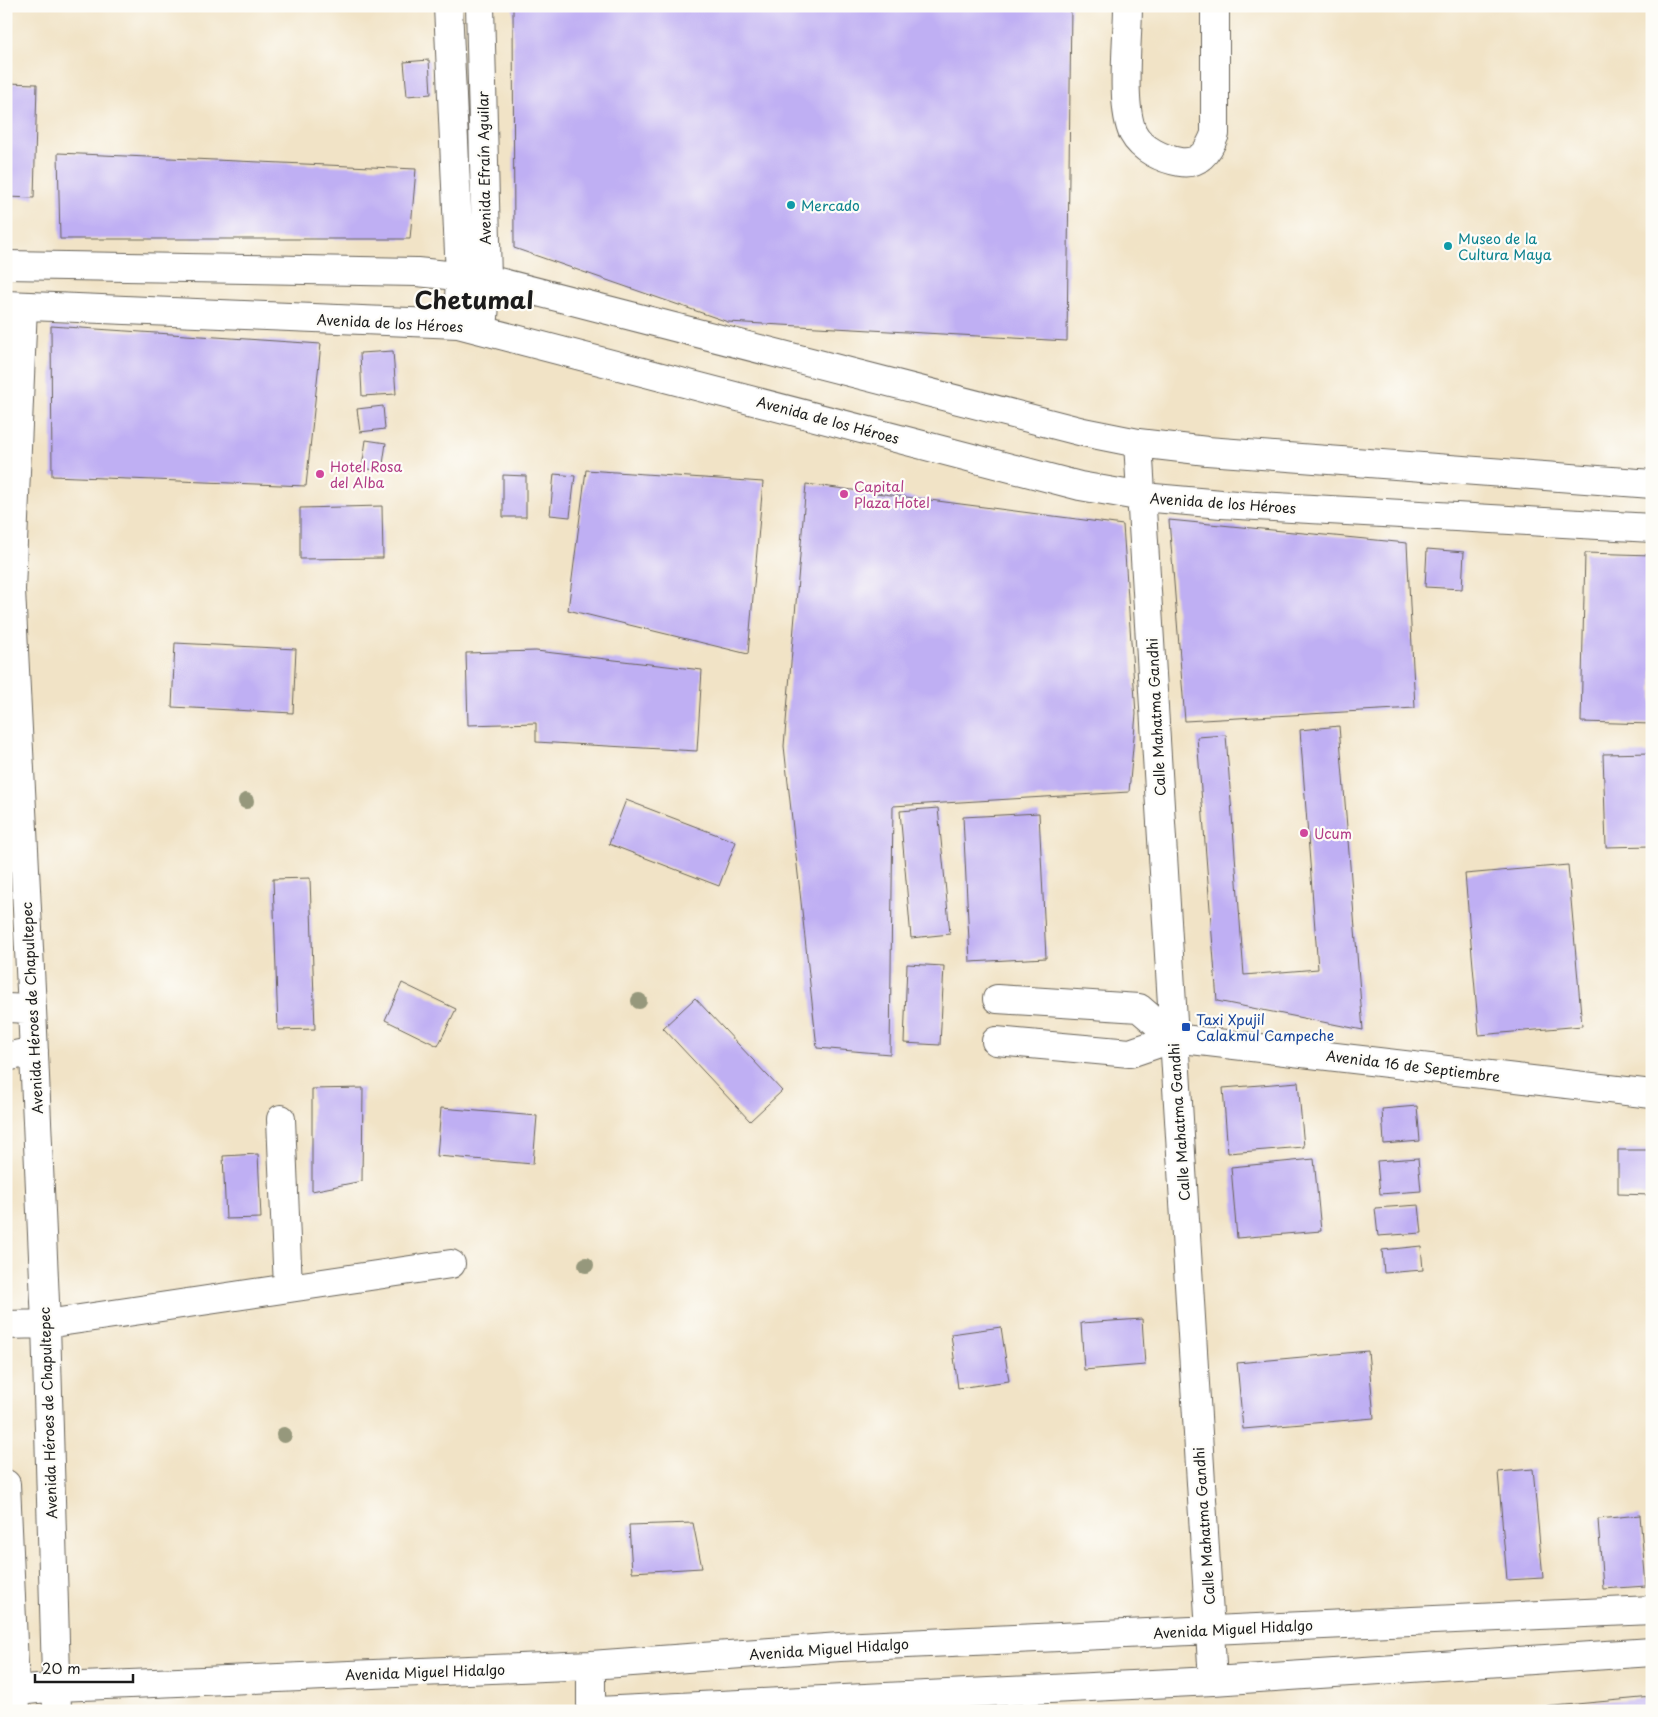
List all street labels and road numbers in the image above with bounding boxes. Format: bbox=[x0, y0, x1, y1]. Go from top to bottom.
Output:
street label: Avenida Efraín Aguilar bbox=[472, 90, 496, 245]
street label: Avenida de los Héroes bbox=[316, 309, 464, 337]
street label: Avenida de los Héroes bbox=[755, 391, 901, 449]
street label: Avenida de los Héroes bbox=[1149, 487, 1297, 519]
street label: Calle Mahatma Gandhi bbox=[1141, 637, 1171, 797]
street label: Avenida Héroes de Chapultepec bbox=[16, 901, 48, 1115]
street label: Calle Mahatma Gandhi bbox=[1163, 1042, 1195, 1202]
street label: Avenida 16 de Septiembre bbox=[1325, 1045, 1502, 1087]
street label: Avenida Héroes de Chapultepec bbox=[34, 1307, 62, 1519]
street label: Calle Mahatma Gandhi bbox=[1188, 1446, 1220, 1606]
street label: Avenida Miguel Hidalgo bbox=[1153, 1614, 1314, 1644]
street label: Avenida Miguel Hidalgo bbox=[748, 1633, 910, 1665]
street label: Avenida Miguel Hidalgo bbox=[345, 1659, 505, 1685]

